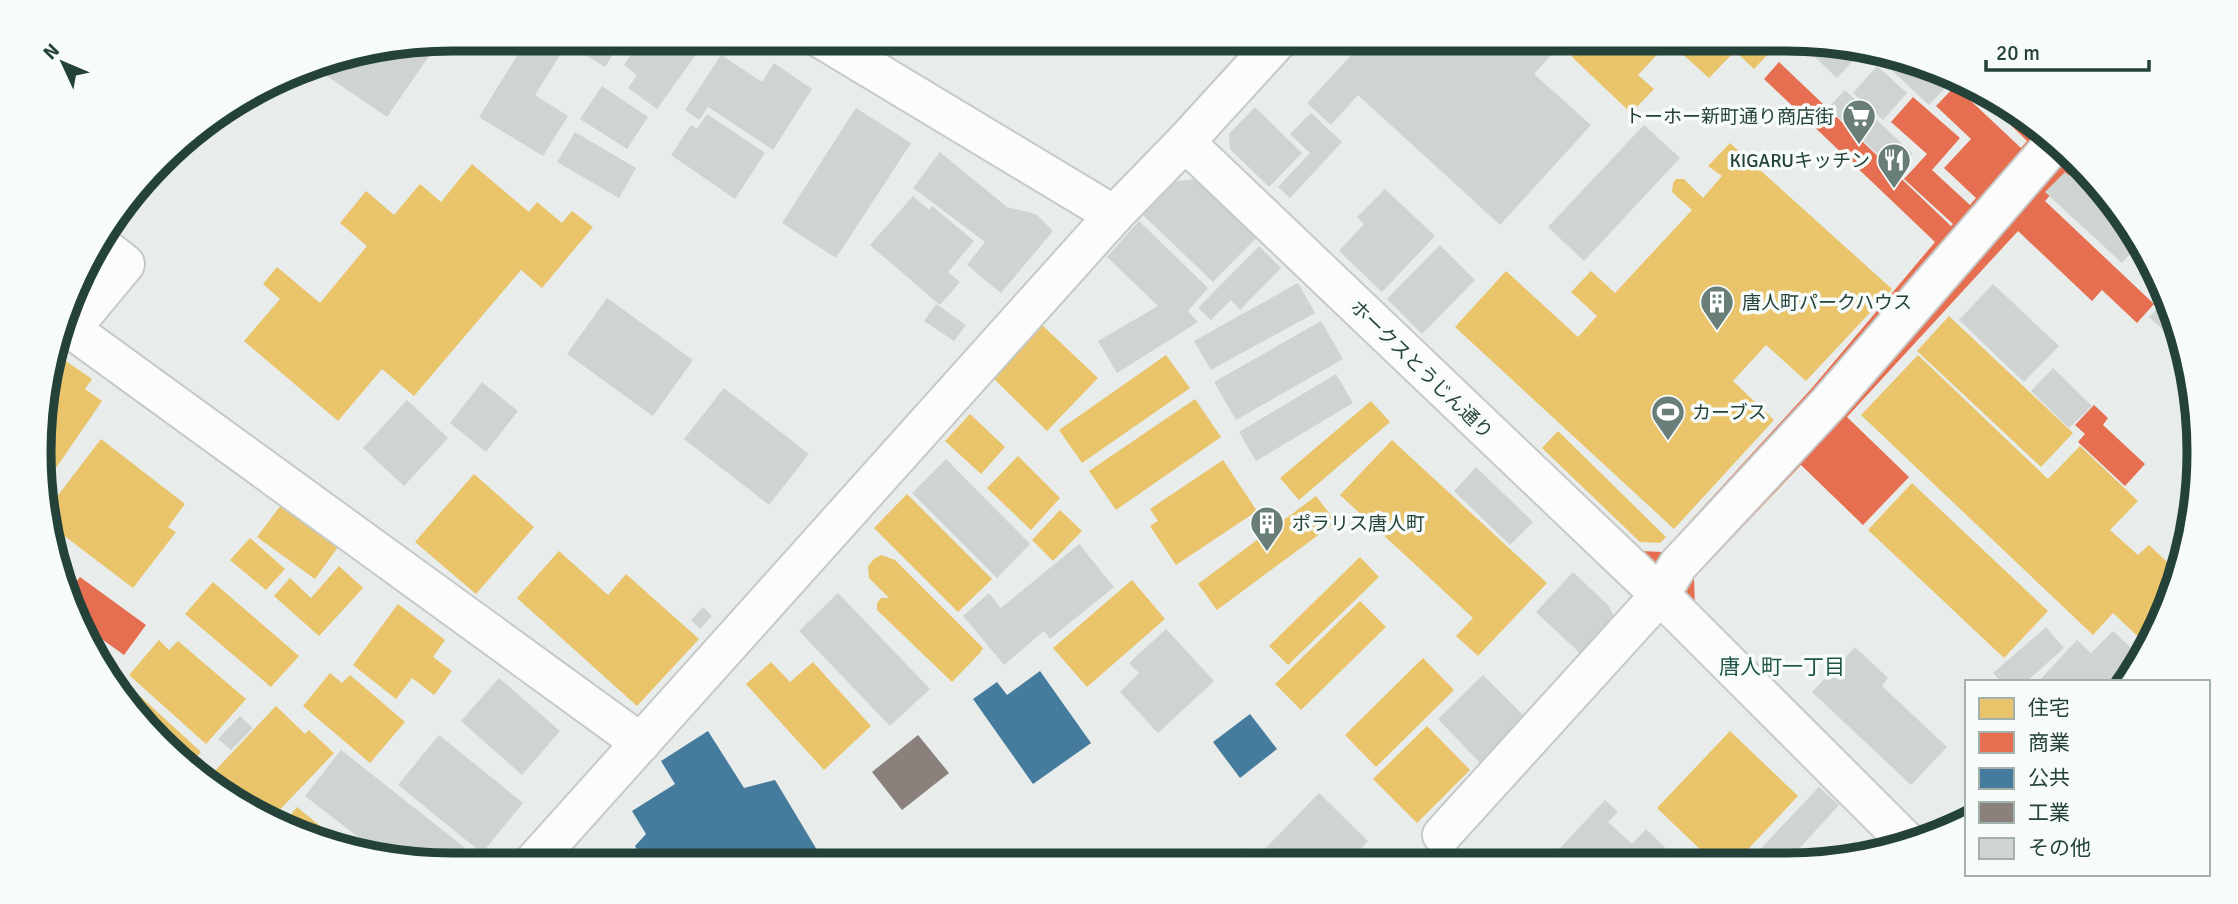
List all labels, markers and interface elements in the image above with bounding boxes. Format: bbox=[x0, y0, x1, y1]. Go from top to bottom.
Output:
north arrow bbox=[28, 28, 98, 98]
scale bar bbox=[1986, 28, 2149, 72]
text: N bbox=[38, 39, 65, 65]
text: 20 m bbox=[1996, 40, 2040, 66]
supermarket icon: トーホー新町通り商店街 bbox=[1840, 97, 1878, 146]
place label: トーホー新町通り商店街 bbox=[1625, 105, 1834, 129]
restaurant icon: KIGARUキッチン bbox=[1875, 141, 1913, 190]
place label: KIGARUキッチン bbox=[1729, 149, 1870, 173]
building icon: 唐人町パークハウス bbox=[1698, 283, 1736, 332]
place label: 唐人町パークハウス bbox=[1742, 291, 1912, 315]
street label: ホークスとうじん通り bbox=[1345, 295, 1498, 444]
sports icon: カーブス bbox=[1649, 393, 1687, 442]
place label: カーブス bbox=[1692, 401, 1767, 425]
building icon: ポラリス唐人町 bbox=[1248, 504, 1286, 553]
place label: ポラリス唐人町 bbox=[1292, 512, 1425, 536]
district label: 唐人町一丁目 bbox=[1719, 654, 1845, 680]
legend bbox=[1965, 680, 2210, 876]
text: 住宅 bbox=[2028, 695, 2070, 721]
text: 商業 bbox=[2028, 730, 2070, 756]
text: 公共 bbox=[2028, 765, 2070, 791]
text: 工業 bbox=[2028, 800, 2070, 826]
text: その他 bbox=[2028, 835, 2091, 861]

